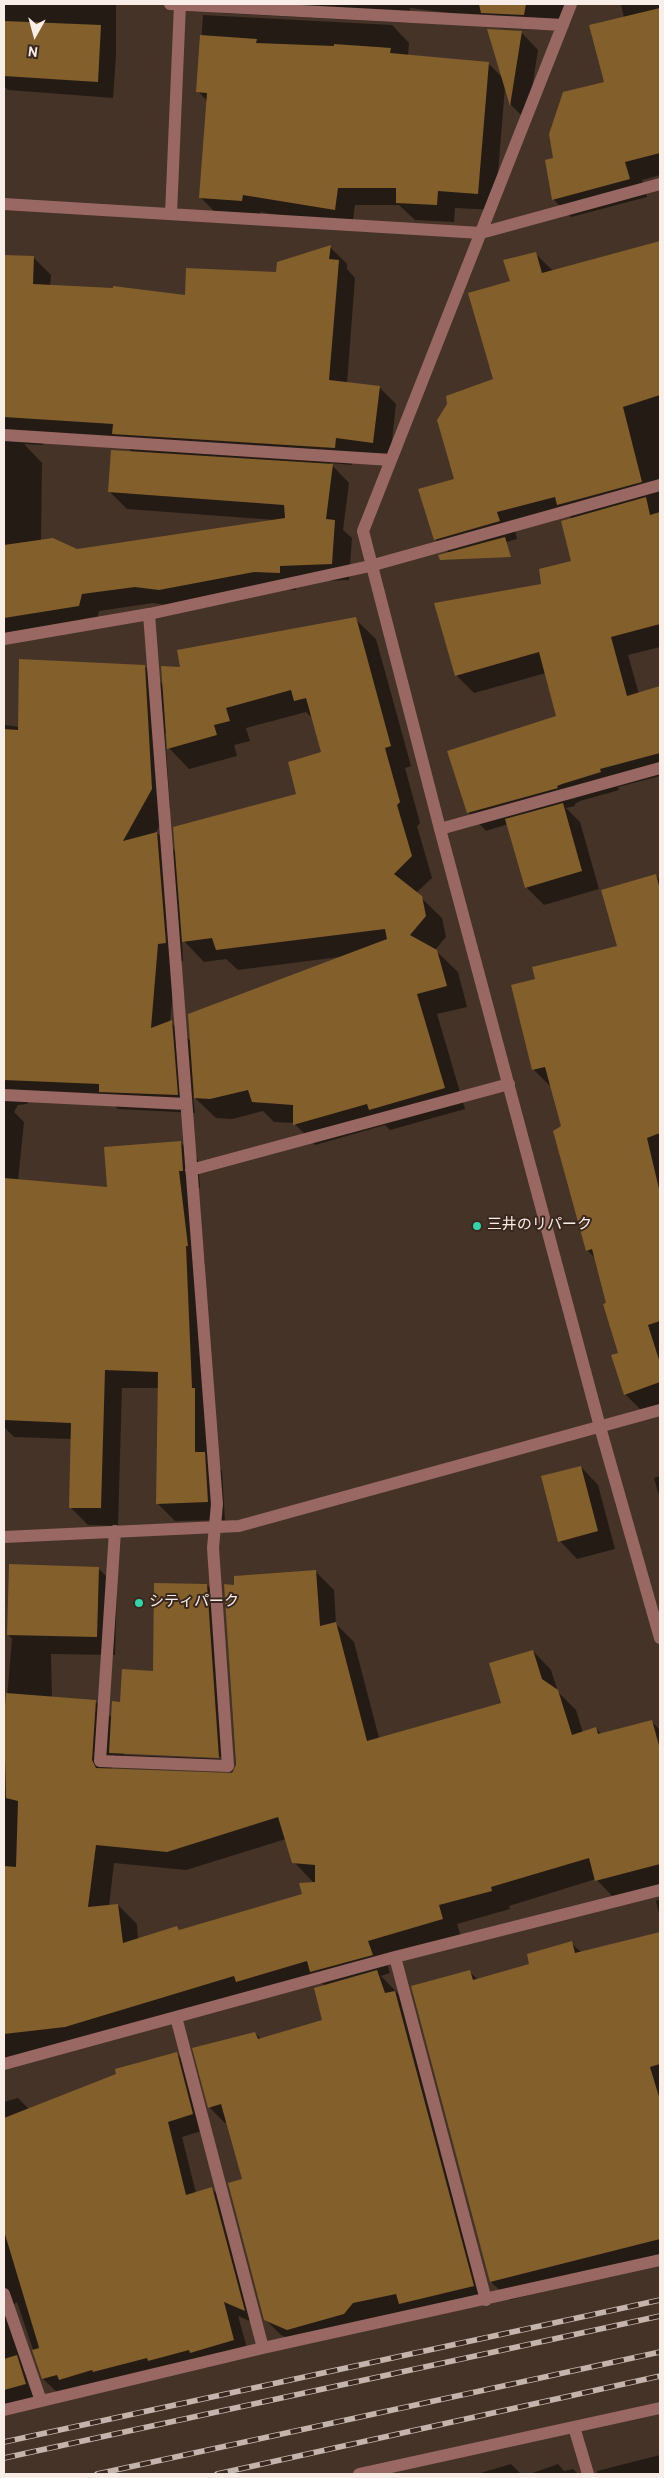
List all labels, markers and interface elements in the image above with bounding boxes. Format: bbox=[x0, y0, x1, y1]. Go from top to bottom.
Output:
north arrow bbox=[10, 10, 60, 60]
text: N bbox=[27, 41, 39, 59]
place label: 三井のリパーク bbox=[487, 1217, 592, 1235]
marker: 三井のリパーク bbox=[471, 1220, 483, 1232]
place label: シティパーク bbox=[149, 1594, 239, 1612]
marker: シティパーク bbox=[133, 1597, 145, 1609]

